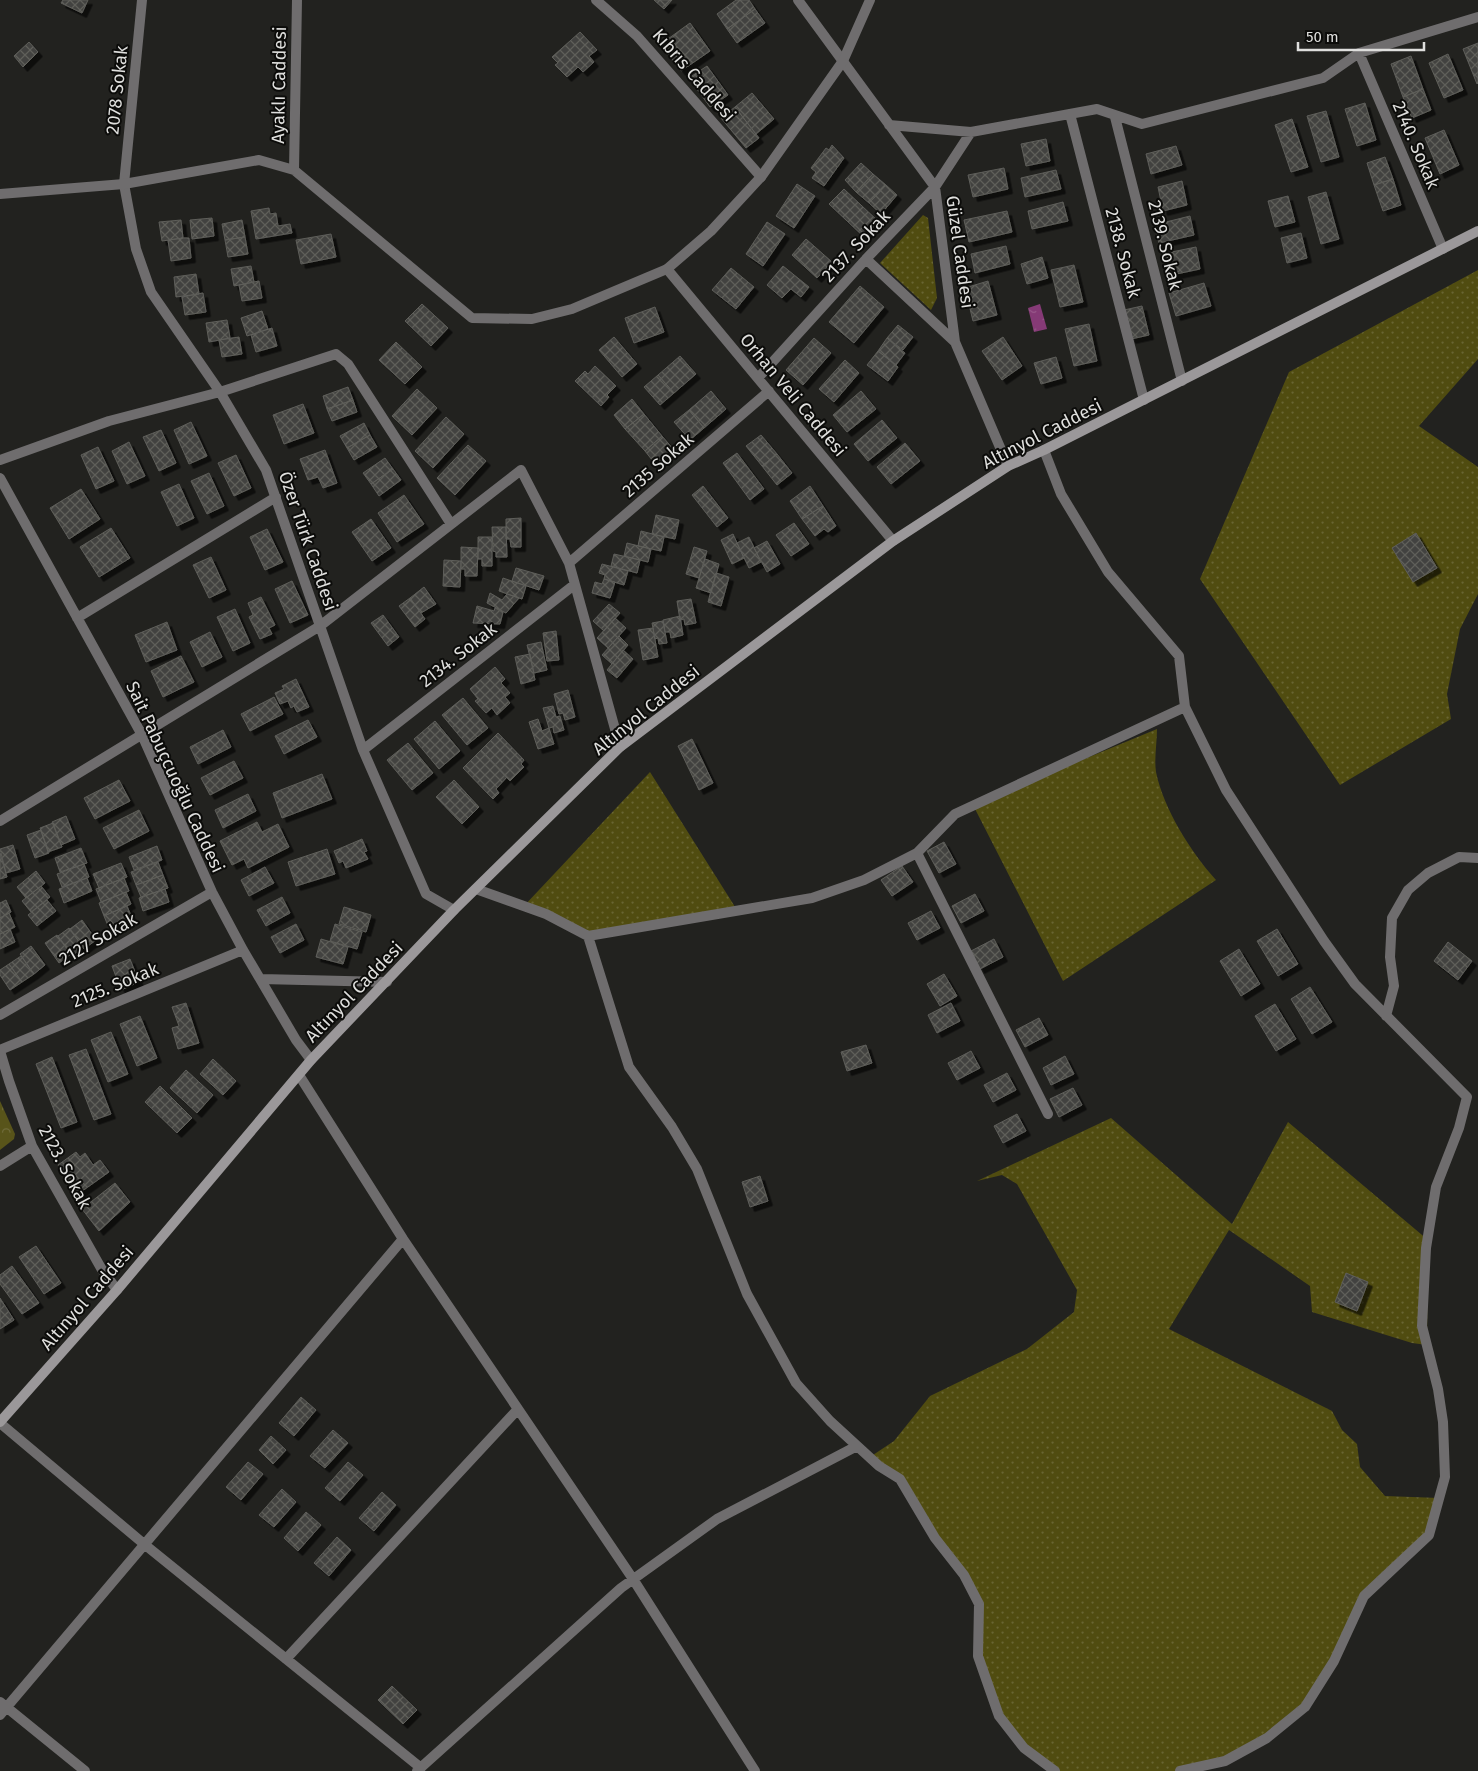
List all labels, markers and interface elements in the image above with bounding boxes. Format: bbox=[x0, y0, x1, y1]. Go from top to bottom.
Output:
scale bar bbox=[1298, 20, 1424, 52]
street label: Kıbrıs Caddesi bbox=[648, 24, 740, 126]
street label: Ayaklı Caddesi bbox=[267, 26, 291, 144]
text: 50 m bbox=[1306, 28, 1339, 46]
street label: 2078 Sokak bbox=[101, 44, 133, 136]
street label: 2140. Sokak bbox=[1388, 98, 1445, 193]
street label: Güzel Caddesi bbox=[941, 194, 979, 310]
street label: 2139. Sokak bbox=[1143, 198, 1187, 293]
street label: 2137. Sokak bbox=[817, 205, 895, 287]
street label: 2138. Sokak bbox=[1100, 205, 1146, 301]
street label: Orhan Veli Caddesi bbox=[735, 329, 851, 461]
street label: Altınyol Caddesi bbox=[978, 394, 1106, 474]
street label: 2135 Sokak bbox=[618, 428, 699, 502]
street label: Özer Türk Caddesi bbox=[274, 468, 342, 614]
street label: 2134. Sokak bbox=[415, 618, 502, 692]
street label: Altınyol Caddesi bbox=[588, 660, 704, 760]
street label: Sait Pabuçcuoğlu Caddesi bbox=[121, 678, 229, 876]
street label: 2127 Sokak bbox=[55, 908, 141, 970]
street label: Altınyol Caddesi bbox=[300, 937, 408, 1047]
street label: 2125. Sokak bbox=[68, 957, 162, 1012]
street label: 2123. Sokak bbox=[34, 1121, 97, 1213]
street label: Altınyol Caddesi bbox=[36, 1241, 138, 1355]

